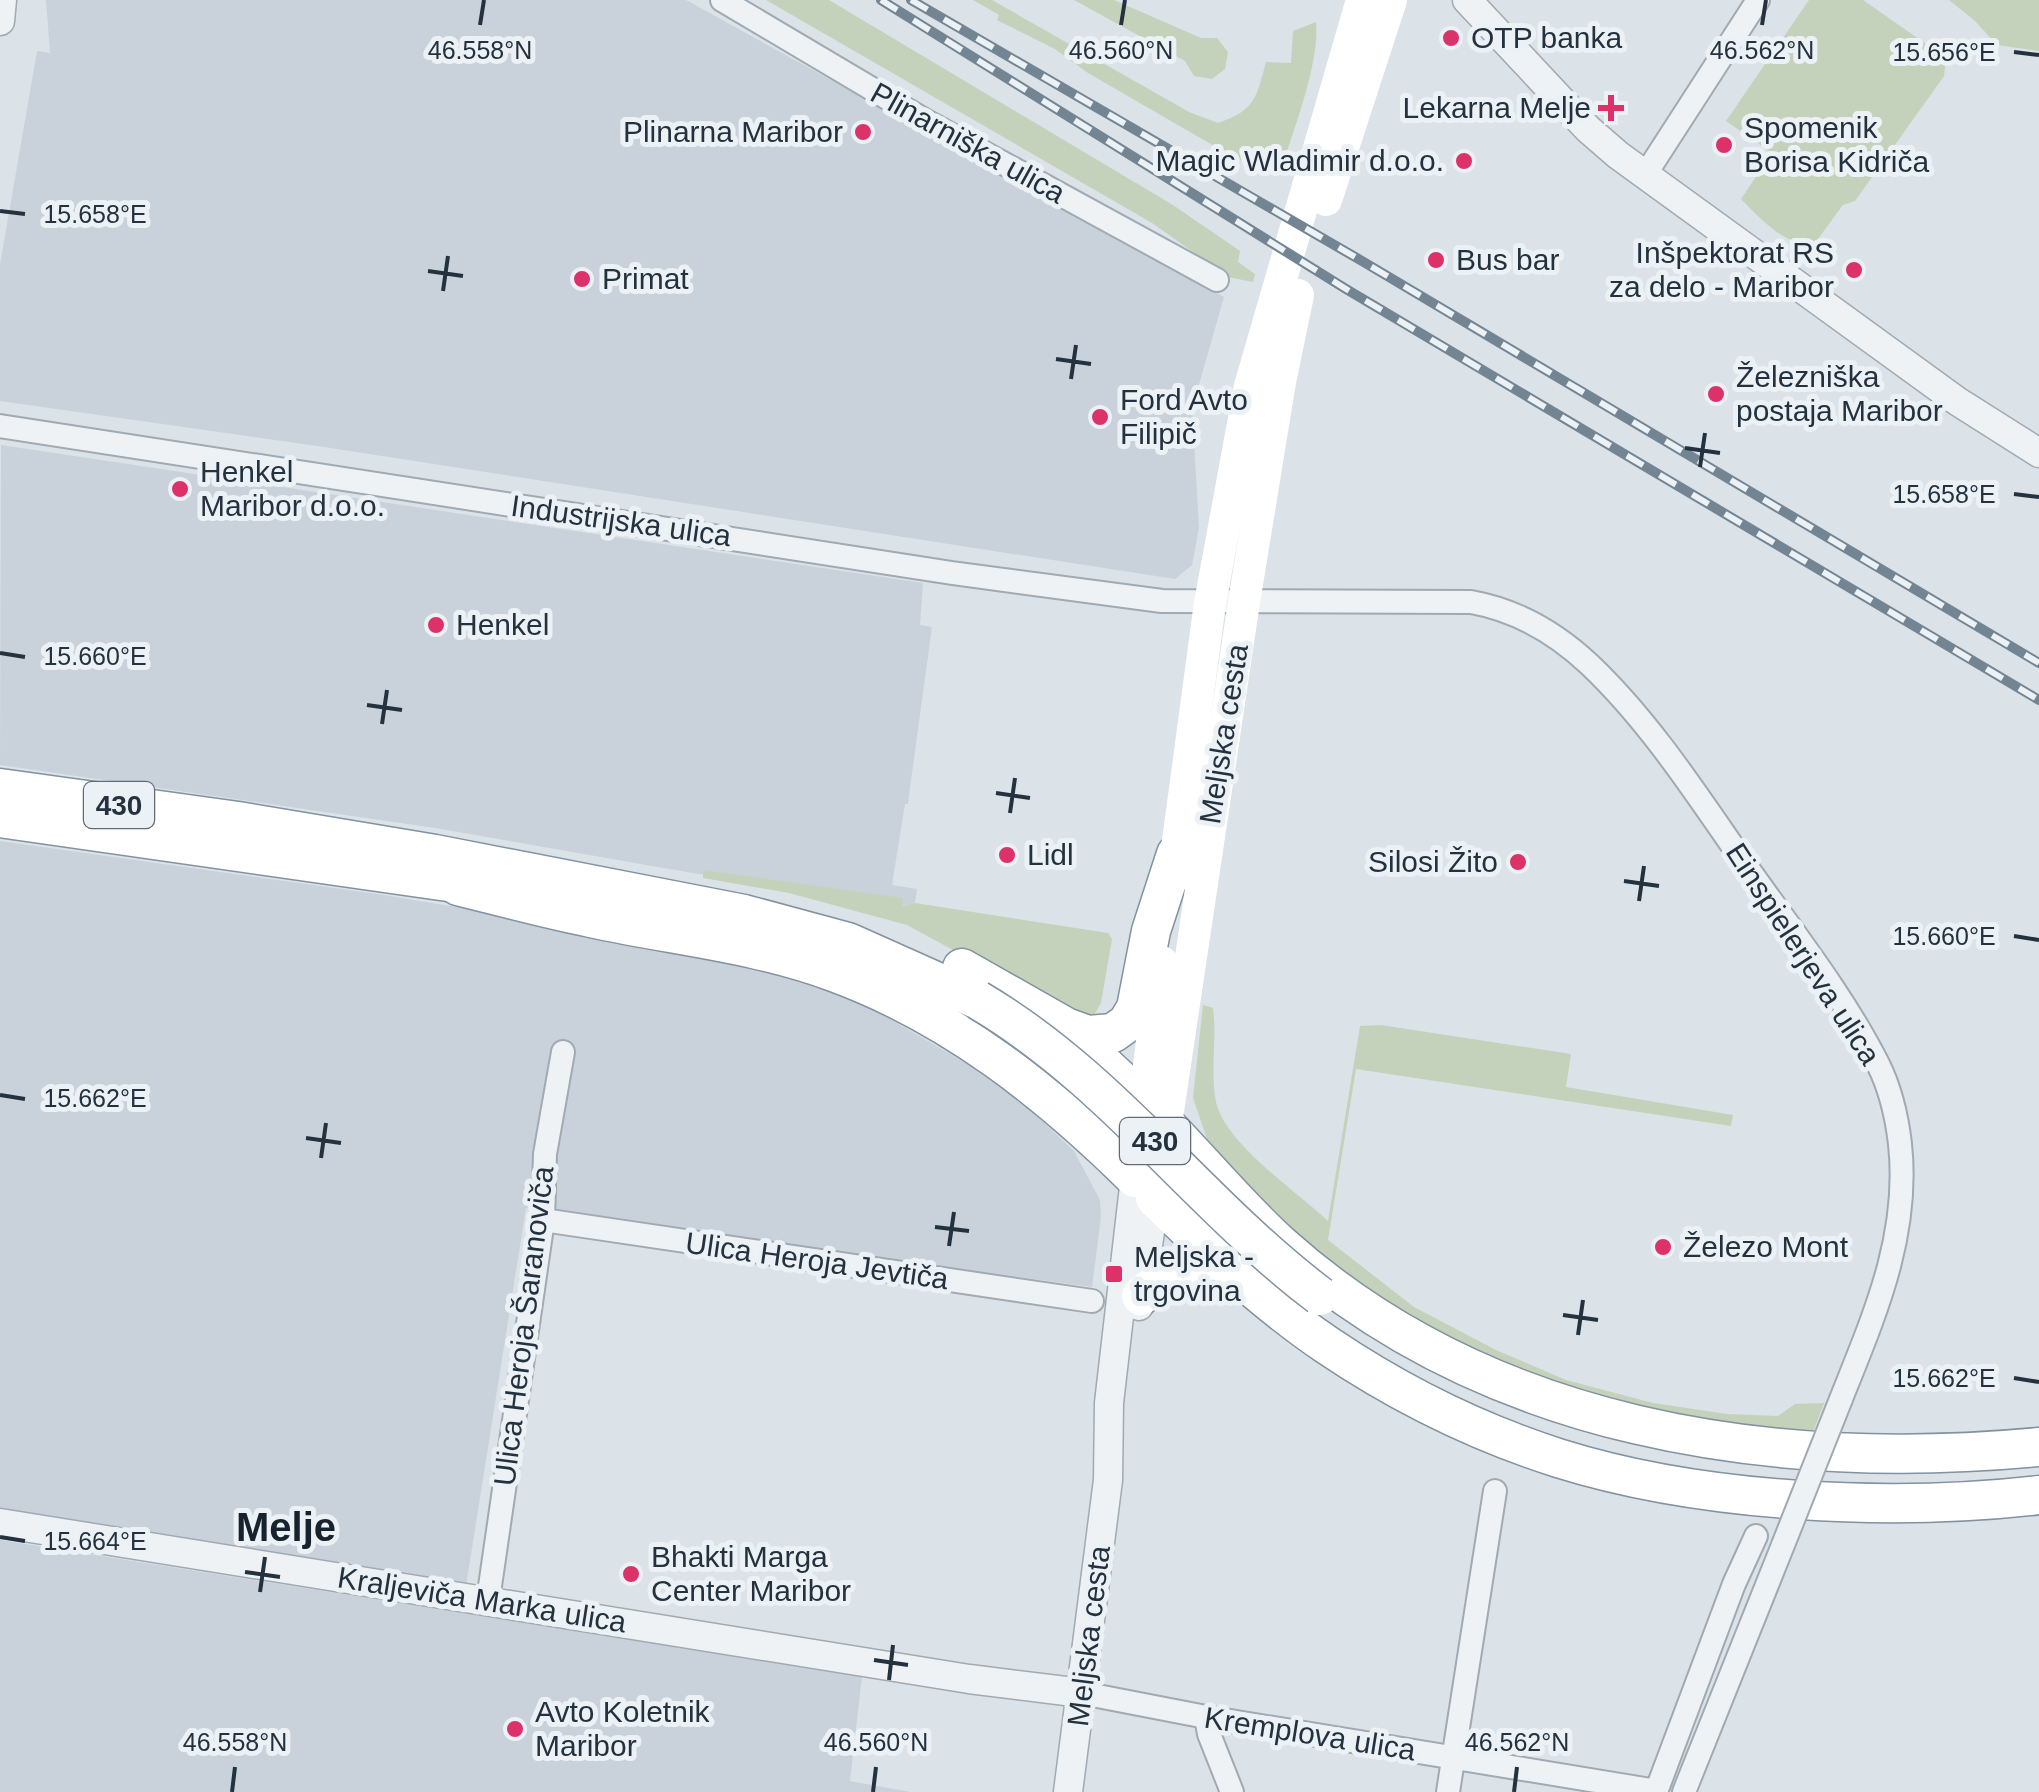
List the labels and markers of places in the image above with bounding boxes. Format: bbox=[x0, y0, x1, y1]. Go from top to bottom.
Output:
place label: OTP banka bbox=[1471, 21, 1623, 54]
marker: OTP banka bbox=[1440, 27, 1462, 49]
place label: Lekarna Melje bbox=[1403, 91, 1591, 124]
marker: Lekarna Melje bbox=[1600, 97, 1622, 119]
place label: Spomenik Borisa Kidriča bbox=[1744, 111, 1929, 178]
place label: Plinarna Maribor bbox=[623, 115, 843, 148]
marker: Plinarna Maribor bbox=[852, 121, 874, 143]
marker: Spomenik Borisa Kidriča bbox=[1713, 134, 1735, 156]
place label: Magic Wladimir d.o.o. bbox=[1156, 144, 1444, 177]
marker: Magic Wladimir d.o.o. bbox=[1453, 150, 1475, 172]
place label: Inšpektorat RS za delo - Maribor bbox=[1609, 236, 1834, 303]
place label: Bus bar bbox=[1456, 243, 1559, 276]
marker: Bus bar bbox=[1425, 249, 1447, 271]
marker: Inšpektorat RS za delo - Maribor bbox=[1843, 259, 1865, 281]
place label: Primat bbox=[602, 262, 689, 295]
marker: Primat bbox=[571, 268, 593, 290]
place label: Železniška postaja Maribor bbox=[1736, 360, 1943, 427]
place label: Ford Avto Filipič bbox=[1120, 383, 1248, 450]
marker: Železniška postaja Maribor bbox=[1705, 383, 1727, 405]
marker: Ford Avto Filipič bbox=[1089, 406, 1111, 428]
place label: Henkel Maribor d.o.o. bbox=[200, 455, 385, 522]
marker: Henkel Maribor d.o.o. bbox=[169, 478, 191, 500]
place label: Henkel bbox=[456, 608, 549, 641]
marker: Henkel bbox=[425, 614, 447, 636]
place label: Lidl bbox=[1027, 838, 1074, 871]
marker: Lidl bbox=[996, 844, 1018, 866]
place label: Silosi Žito bbox=[1368, 845, 1498, 878]
marker: Silosi Žito bbox=[1507, 851, 1529, 873]
place label: Železo Mont bbox=[1683, 1230, 1849, 1263]
marker: Železo Mont bbox=[1652, 1236, 1674, 1258]
place label: Meljska - trgovina bbox=[1134, 1240, 1254, 1307]
marker: Meljska - trgovina bbox=[1103, 1263, 1125, 1285]
place label: Bhakti Marga Center Maribor bbox=[651, 1540, 851, 1607]
marker: Bhakti Marga Center Maribor bbox=[620, 1563, 642, 1585]
place label: Avto Koletnik Maribor bbox=[535, 1695, 711, 1762]
marker: Avto Koletnik Maribor bbox=[504, 1718, 526, 1740]

